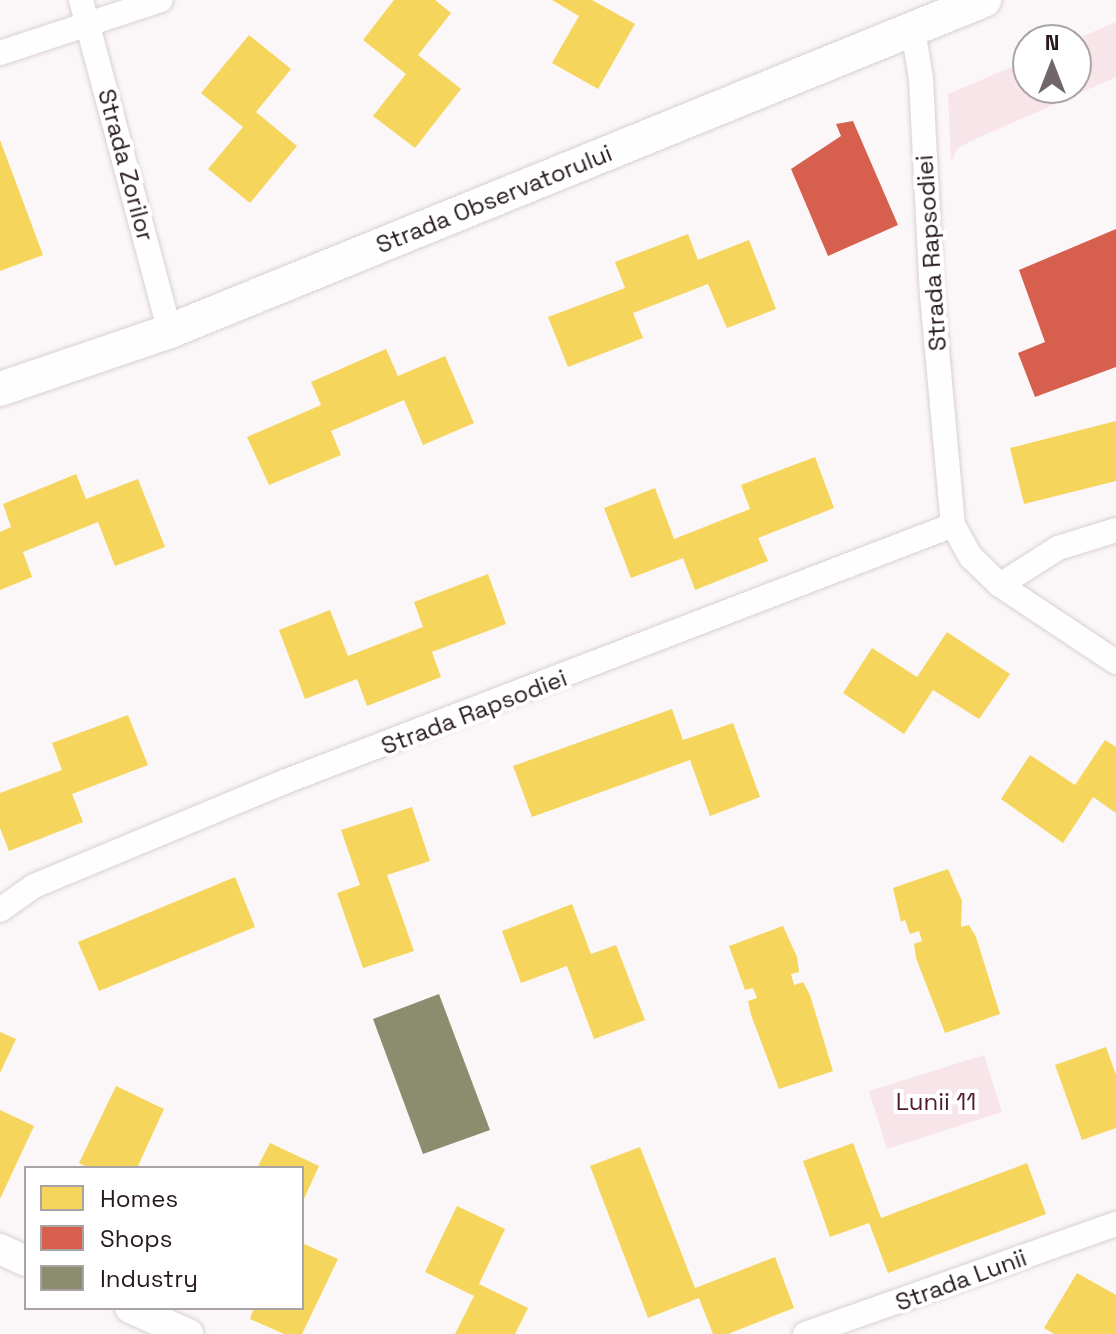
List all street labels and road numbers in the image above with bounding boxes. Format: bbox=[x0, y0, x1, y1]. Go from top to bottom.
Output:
street label: Strada Zorilor bbox=[92, 86, 160, 244]
street label: Strada Observatorului bbox=[372, 138, 616, 260]
street label: Strada Rapsodiei bbox=[910, 154, 952, 352]
street label: Strada Rapsodiei bbox=[377, 663, 571, 761]
street label: Strada Lunii bbox=[891, 1243, 1031, 1317]

